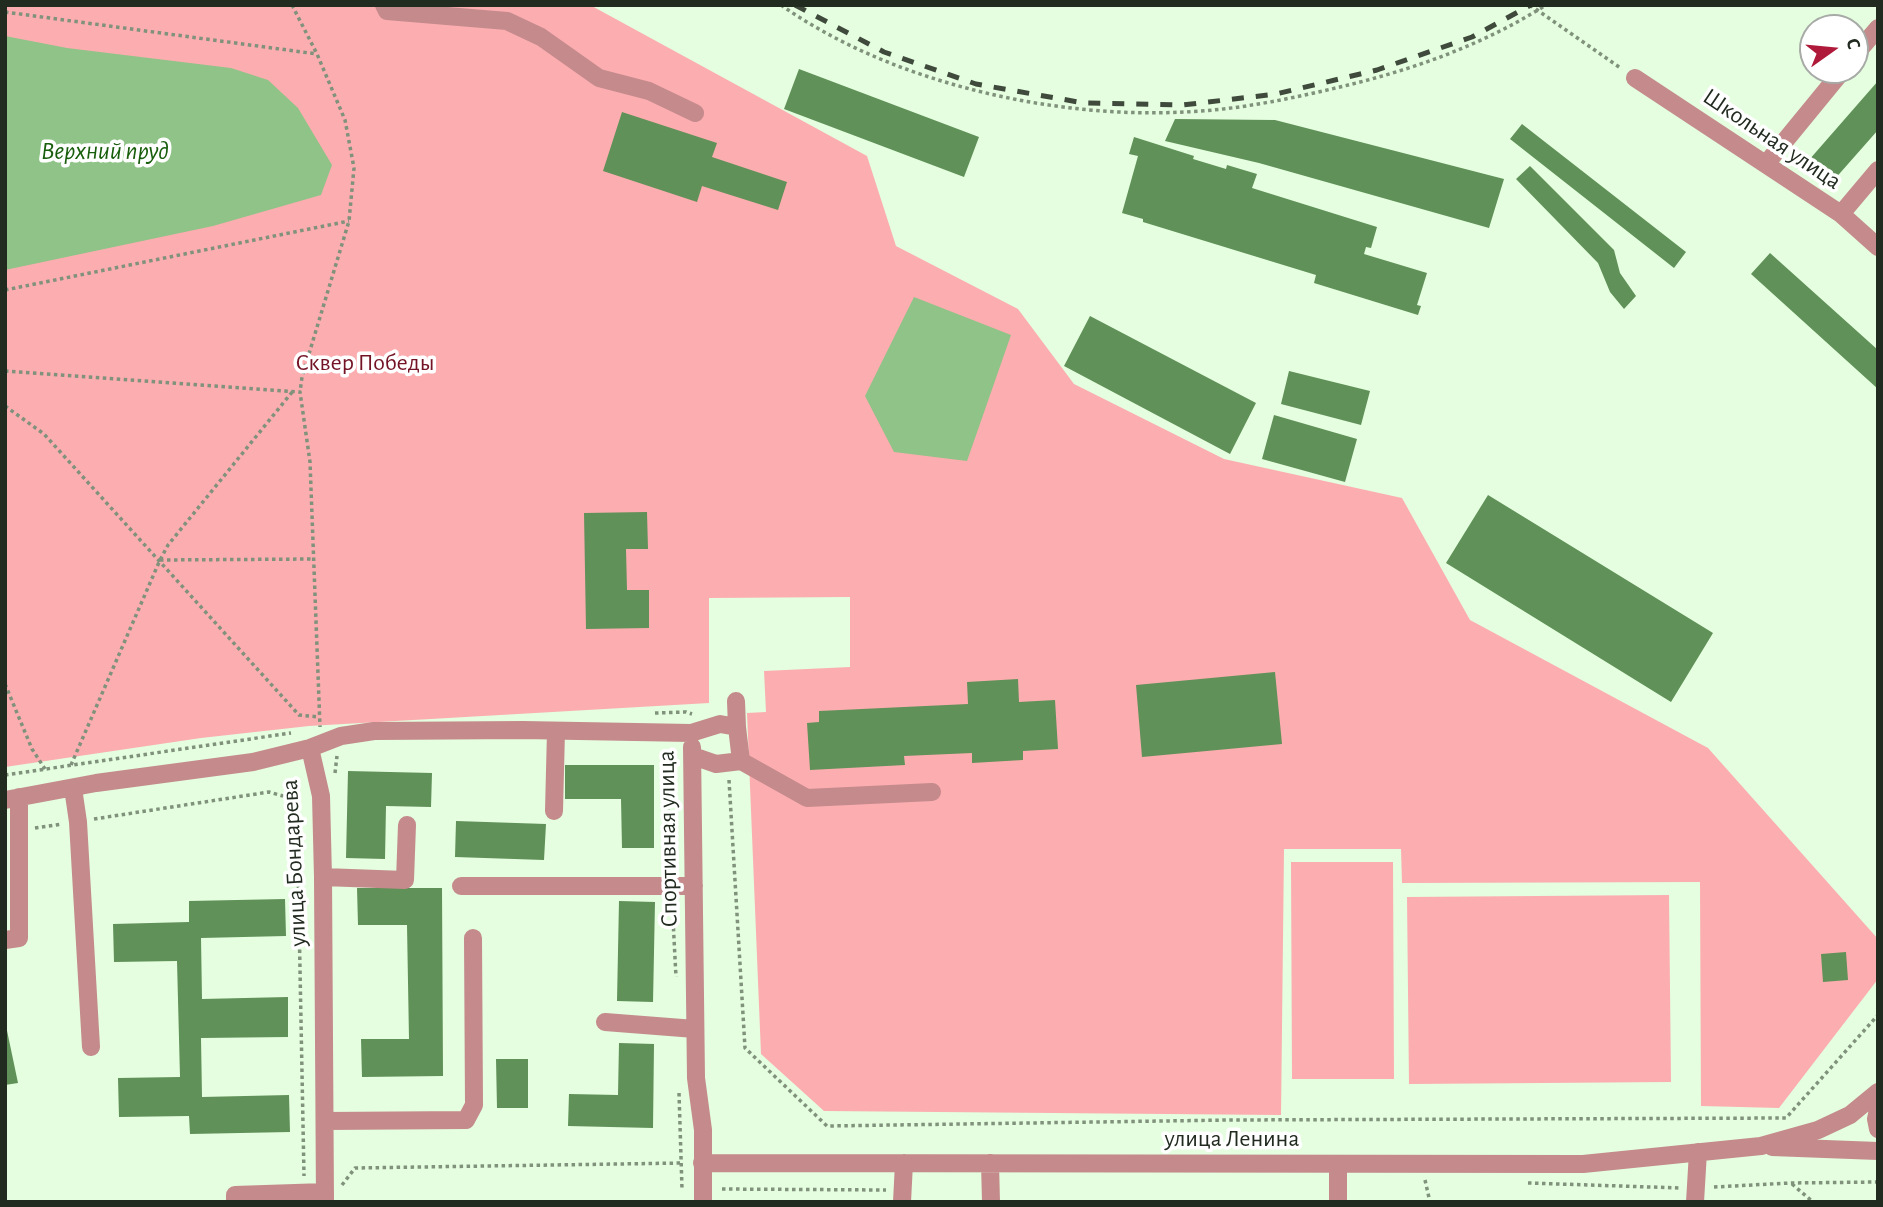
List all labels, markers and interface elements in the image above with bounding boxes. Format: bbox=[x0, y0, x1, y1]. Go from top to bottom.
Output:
north arrow bbox=[1799, 14, 1869, 84]
text: С bbox=[1842, 36, 1863, 51]
street label: Школьная улица bbox=[1697, 82, 1847, 196]
water label: Верхний пруд bbox=[41, 135, 169, 167]
park label: Сквер Победы bbox=[295, 349, 435, 377]
street label: Спортивная улица bbox=[652, 750, 684, 928]
street label: улица Бондарева bbox=[275, 779, 313, 947]
street label: улица Ленина bbox=[1165, 1125, 1299, 1153]

